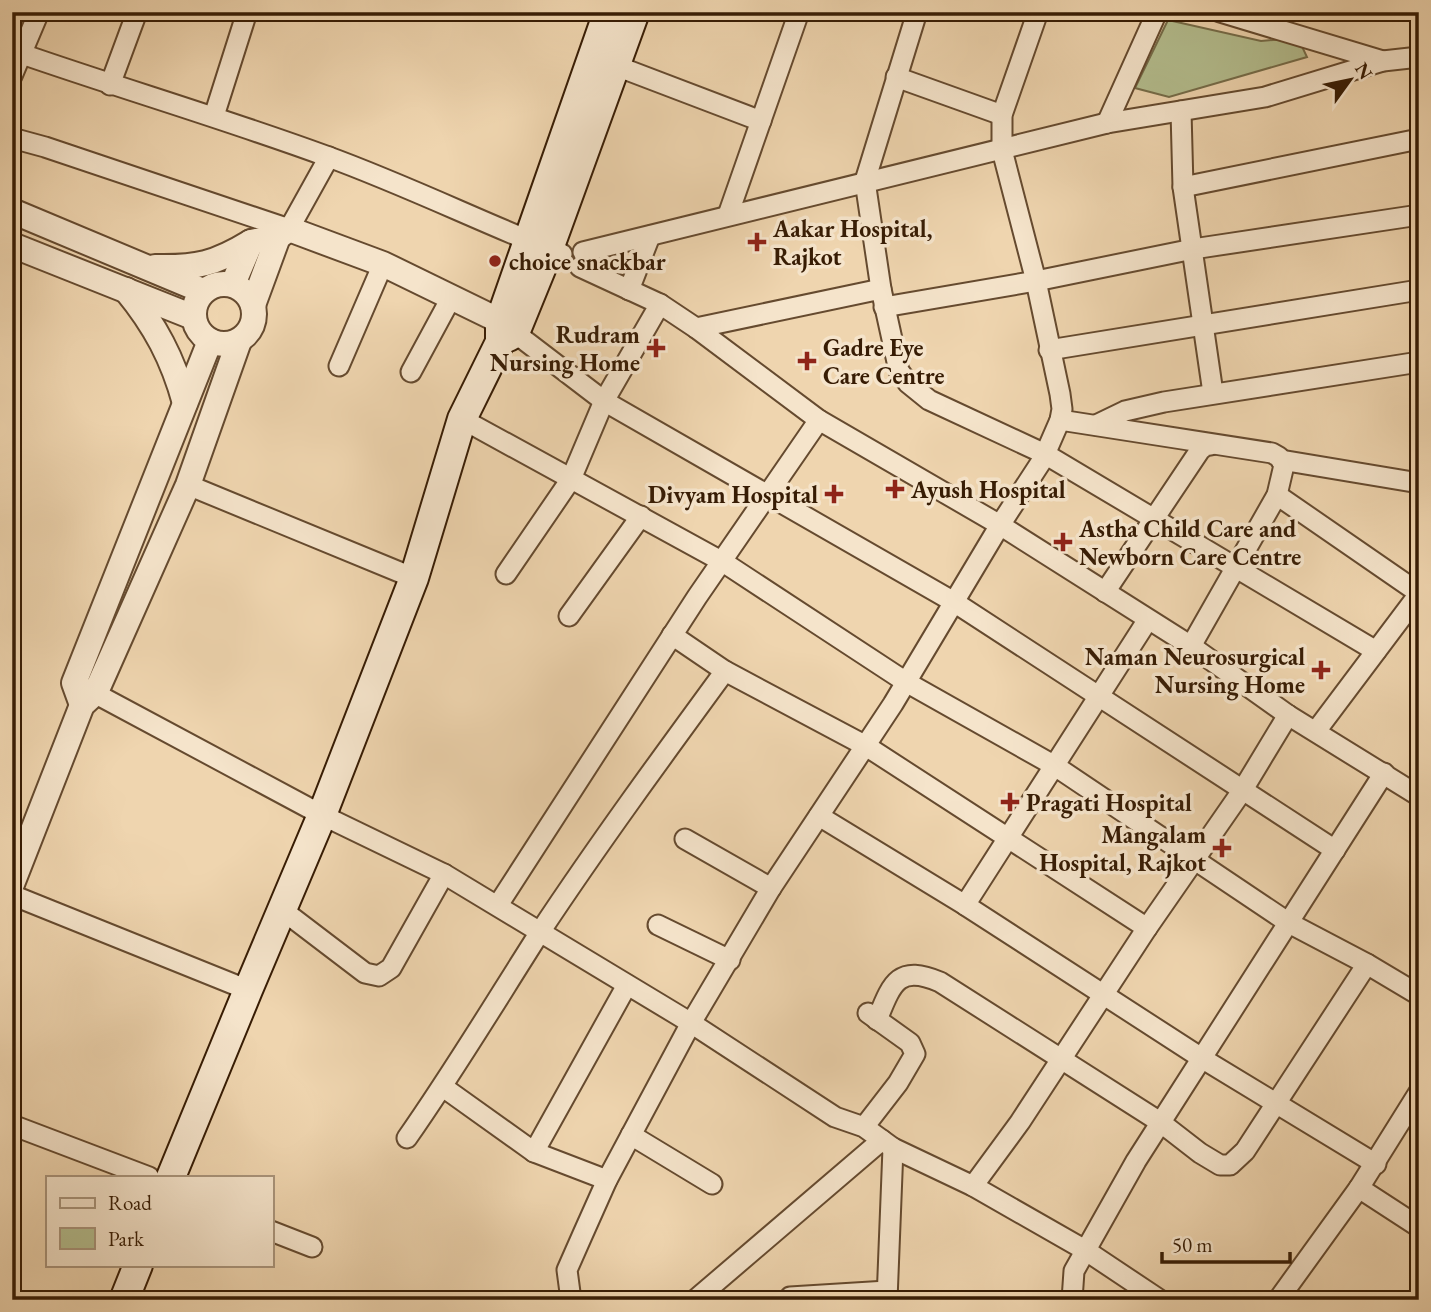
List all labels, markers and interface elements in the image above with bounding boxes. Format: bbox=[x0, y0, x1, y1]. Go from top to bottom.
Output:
north arrow bbox=[1316, 46, 1386, 116]
text: N bbox=[1349, 58, 1379, 85]
place label: Aakar Hospital, Rajkot bbox=[772, 213, 933, 273]
marker: Aakar Hospital, Rajkot bbox=[747, 232, 767, 252]
place label: choice snackbar bbox=[509, 246, 666, 277]
marker: choice snackbar bbox=[487, 253, 503, 269]
place label: Rudram Nursing Home bbox=[490, 319, 640, 379]
place label: Gadre Eye Care Centre bbox=[823, 332, 944, 391]
marker: Rudram Nursing Home bbox=[646, 338, 666, 358]
marker: Gadre Eye Care Centre bbox=[797, 351, 817, 371]
place label: Ayush Hospital bbox=[910, 474, 1066, 506]
place label: Divyam Hospital bbox=[648, 479, 818, 511]
marker: Ayush Hospital bbox=[885, 479, 905, 499]
marker: Divyam Hospital bbox=[824, 484, 844, 504]
place label: Astha Child Care and Newborn Care Centre bbox=[1078, 513, 1301, 572]
marker: Astha Child Care and Newborn Care Centre bbox=[1053, 532, 1073, 552]
place label: Naman Neurosurgical Nursing Home bbox=[1085, 641, 1305, 701]
marker: Naman Neurosurgical Nursing Home bbox=[1311, 660, 1331, 680]
place label: Pragati Hospital bbox=[1026, 787, 1192, 819]
marker: Pragati Hospital bbox=[1000, 792, 1020, 812]
place label: Mangalam Hospital, Rajkot bbox=[1039, 819, 1206, 879]
marker: Mangalam Hospital, Rajkot bbox=[1212, 838, 1232, 858]
legend bbox=[46, 1176, 273, 1266]
text: Road bbox=[108, 1189, 152, 1216]
scale bar bbox=[1162, 1221, 1289, 1265]
text: Park bbox=[108, 1225, 145, 1252]
text: 50 m bbox=[1172, 1231, 1213, 1258]

